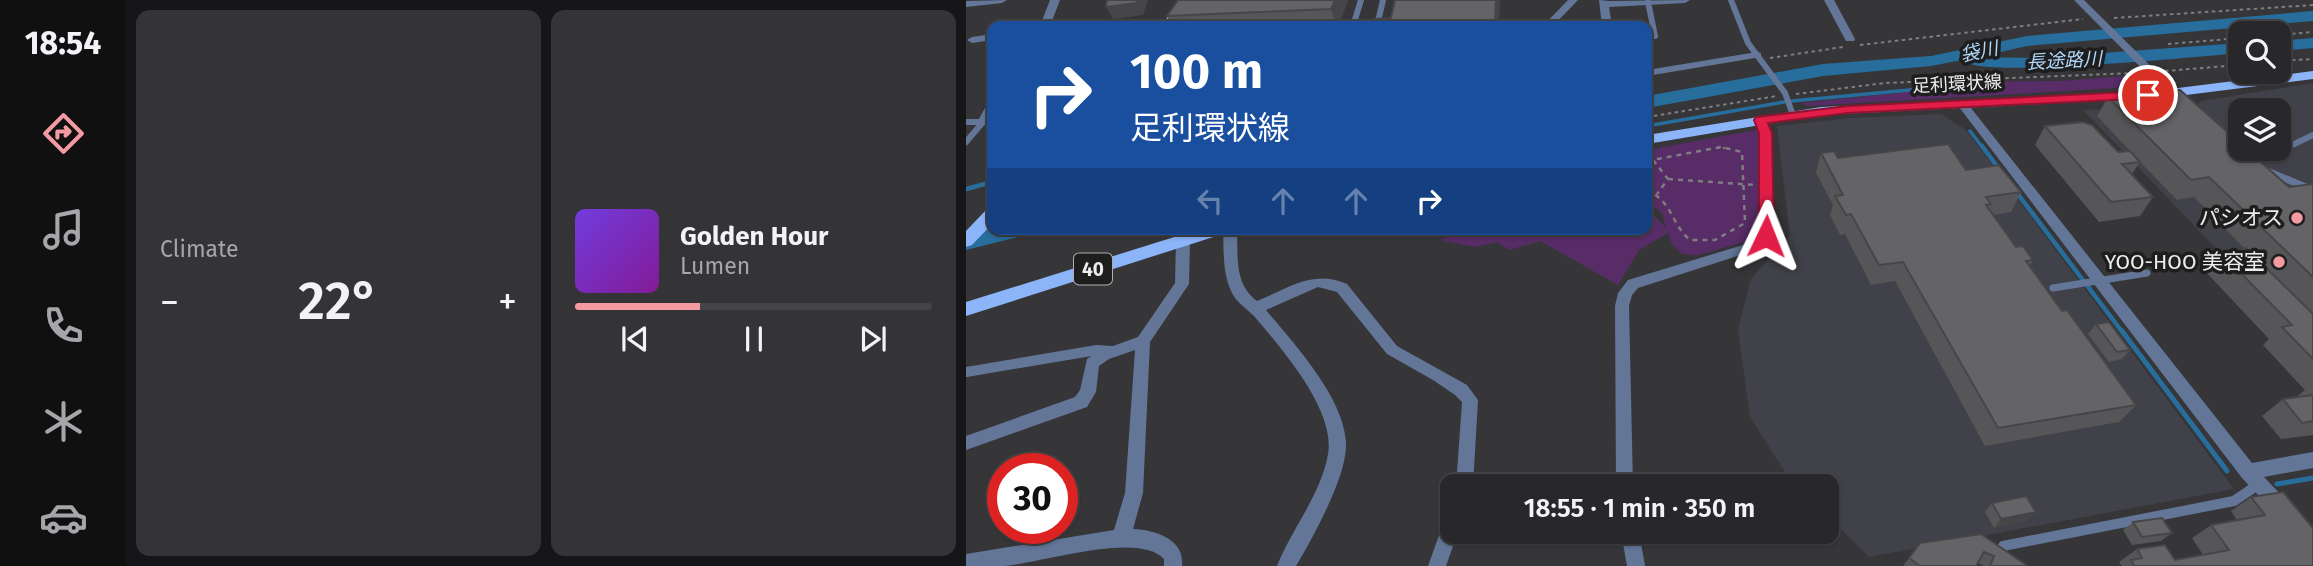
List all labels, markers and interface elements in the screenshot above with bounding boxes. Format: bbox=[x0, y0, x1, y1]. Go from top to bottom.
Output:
map controls bbox=[2228, 21, 2291, 161]
button: search bbox=[2228, 21, 2291, 84]
text: 18:54 bbox=[25, 24, 101, 62]
water label: 袋川 bbox=[1958, 36, 2002, 66]
text: 100 m bbox=[1130, 42, 1263, 101]
water label: 長途路川 bbox=[2025, 47, 2105, 74]
icon: right bbox=[1015, 49, 1106, 140]
pin bbox=[2118, 65, 2178, 125]
street label: 足利環状線 bbox=[1911, 71, 2003, 97]
icon: arrive bbox=[2129, 76, 2167, 114]
button: layers bbox=[2228, 98, 2291, 161]
icon: directions bbox=[39, 109, 88, 158]
text: 足利環状線 bbox=[1130, 109, 1290, 147]
icon: left bbox=[1191, 182, 1229, 220]
icon: ahead bbox=[1264, 182, 1302, 220]
icon: ahead bbox=[1337, 182, 1375, 220]
icon: right bbox=[1410, 182, 1448, 220]
position arrow bbox=[1729, 199, 1803, 273]
icon: music bbox=[39, 205, 88, 254]
place label: パシオス bbox=[2199, 205, 2283, 231]
marker: パシオス bbox=[2289, 210, 2305, 226]
text: Golden Hour bbox=[680, 221, 828, 252]
text: Climate bbox=[160, 235, 239, 263]
place label: YOO-HOO 美容室 bbox=[2105, 249, 2265, 275]
text: Lumen bbox=[680, 252, 750, 280]
road number: 40 bbox=[1074, 254, 1112, 284]
marker: YOO-HOO 美容室 bbox=[2271, 254, 2287, 270]
text: 22° bbox=[298, 270, 379, 333]
text: − bbox=[160, 279, 179, 325]
text: + bbox=[498, 279, 517, 325]
icon: phone bbox=[39, 301, 88, 350]
icon: previous bbox=[616, 320, 654, 358]
icon: pause bbox=[735, 320, 773, 358]
icon: next bbox=[854, 320, 892, 358]
icon: climate bbox=[39, 397, 88, 446]
speed limit sign: 30 bbox=[987, 453, 1078, 544]
icon: car bbox=[39, 493, 88, 542]
text: 18:55 · 1 min · 350 m bbox=[1524, 493, 1755, 524]

